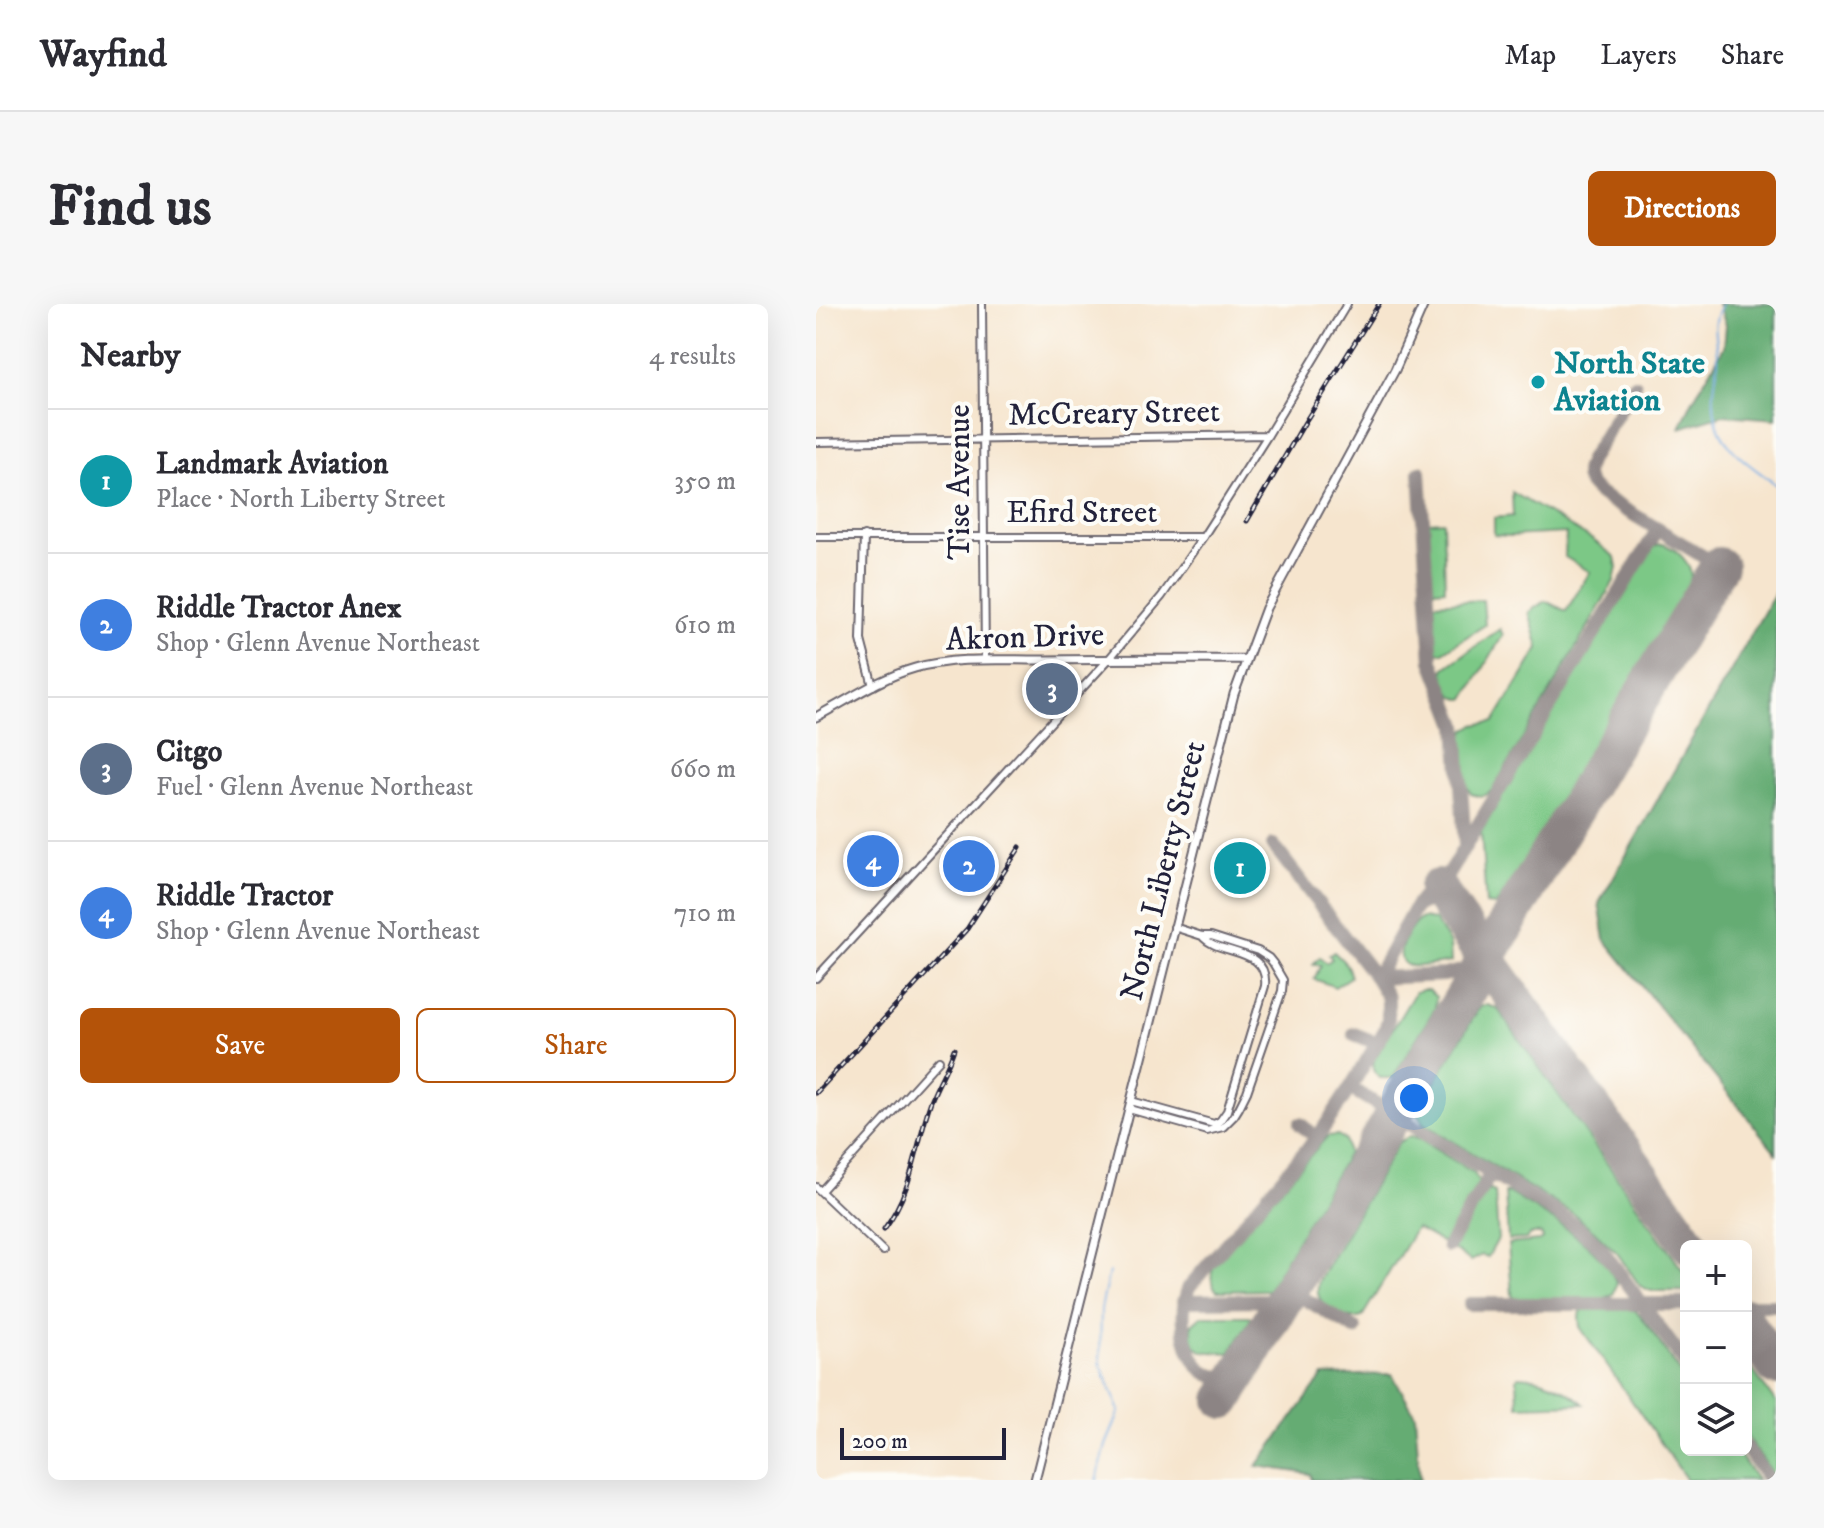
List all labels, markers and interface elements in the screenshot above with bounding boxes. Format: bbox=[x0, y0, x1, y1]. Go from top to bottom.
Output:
text: Wayfind bbox=[40, 31, 167, 79]
text: Map bbox=[1505, 38, 1556, 73]
text: Layers bbox=[1600, 38, 1677, 73]
text: Share bbox=[1721, 38, 1784, 73]
button: Directions bbox=[1588, 171, 1776, 246]
text: Find us bbox=[48, 173, 212, 243]
text: Nearby bbox=[80, 335, 181, 377]
text: 4 results bbox=[649, 340, 736, 373]
place label: North State Aviation bbox=[1553, 344, 1705, 421]
marker: North State Aviation bbox=[1529, 373, 1547, 391]
street label: McCreary Street bbox=[1008, 392, 1220, 436]
street label: Tise Avenue bbox=[940, 404, 980, 560]
text: Landmark Aviation bbox=[156, 446, 388, 483]
text: 1 bbox=[101, 465, 111, 498]
text: 350 m bbox=[674, 465, 736, 498]
text: Place · North Liberty Street bbox=[156, 483, 446, 516]
street label: Efird Street bbox=[1006, 493, 1158, 533]
text: Riddle Tractor Anex bbox=[156, 590, 401, 627]
text: 2 bbox=[100, 609, 112, 642]
text: 610 m bbox=[674, 609, 736, 642]
street label: Akron Drive bbox=[945, 615, 1105, 661]
text: Shop · Glenn Avenue Northeast bbox=[156, 627, 480, 660]
pin: 3 bbox=[1026, 659, 1078, 719]
text: Citgo bbox=[156, 734, 222, 771]
street label: North Liberty Street bbox=[1112, 737, 1216, 1005]
text: 3 bbox=[101, 753, 111, 786]
text: 660 m bbox=[670, 753, 736, 786]
text: Fuel · Glenn Avenue Northeast bbox=[156, 771, 473, 804]
pin: 4 bbox=[847, 831, 899, 891]
pin: 2 bbox=[943, 836, 995, 896]
pin: 1 bbox=[1214, 838, 1266, 898]
text: Riddle Tractor bbox=[156, 878, 333, 915]
text: 4 bbox=[99, 897, 113, 930]
text: 710 m bbox=[674, 897, 736, 930]
text: Shop · Glenn Avenue Northeast bbox=[156, 915, 480, 948]
button: Save bbox=[80, 1008, 400, 1083]
button: Share bbox=[416, 1008, 736, 1083]
your location bbox=[1394, 1078, 1434, 1118]
map controls bbox=[1680, 1240, 1752, 1456]
button: + bbox=[1680, 1240, 1752, 1312]
button: − bbox=[1680, 1312, 1752, 1384]
button: layers bbox=[1680, 1384, 1752, 1456]
scale bar bbox=[840, 1424, 1006, 1460]
text: 200 m bbox=[852, 1428, 908, 1455]

